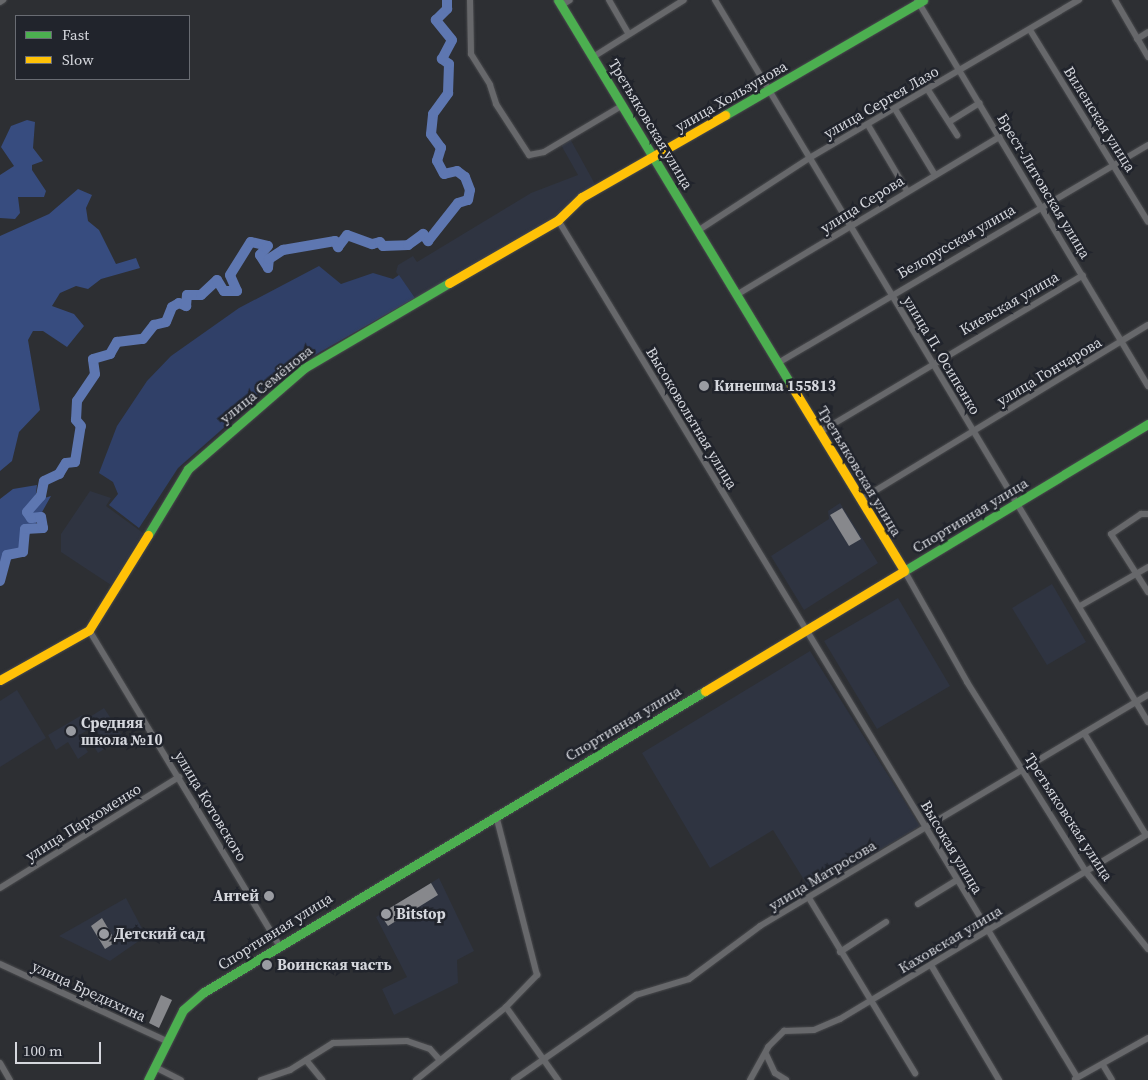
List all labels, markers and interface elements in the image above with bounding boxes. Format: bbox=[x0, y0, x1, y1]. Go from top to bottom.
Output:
legend bbox=[15, 15, 190, 80]
text: Fast bbox=[62, 24, 89, 45]
text: Slow bbox=[62, 49, 94, 70]
street label: Третьяковская улица bbox=[605, 56, 697, 192]
street label: улица Хользунова bbox=[672, 57, 790, 135]
street label: улица Сергея Лазо bbox=[820, 62, 942, 142]
street label: Виленская улица bbox=[1060, 63, 1140, 175]
street label: Брест-Литовская улица bbox=[994, 110, 1094, 262]
street label: улица Серова bbox=[817, 171, 907, 237]
street label: Белорусская улица bbox=[894, 200, 1018, 282]
street label: Киевская улица bbox=[956, 267, 1062, 339]
street label: улица П. Осипенко bbox=[899, 292, 985, 418]
street label: улица Гончарова bbox=[993, 333, 1105, 409]
street label: улица Семёнова bbox=[216, 341, 316, 427]
street label: Высоковольтная улица bbox=[642, 344, 742, 492]
place label: Кинешма 155813 bbox=[714, 377, 836, 395]
marker: Кинешма 155813 bbox=[698, 380, 710, 392]
street label: Третьяковская улица bbox=[814, 403, 906, 539]
street label: Спортивная улица bbox=[909, 473, 1031, 557]
street label: Спортивная улица bbox=[562, 681, 684, 765]
place label: Средняя школа №10 bbox=[81, 713, 163, 748]
marker: Средняя школа №10 bbox=[65, 725, 77, 737]
street label: улица Котовского bbox=[171, 747, 251, 865]
street label: Третьяковская улица bbox=[1021, 750, 1117, 884]
street label: улица Пархоменко bbox=[22, 779, 144, 865]
street label: Высокая улица bbox=[917, 797, 987, 897]
street label: улица Матросова bbox=[765, 836, 879, 914]
place label: Антей bbox=[213, 887, 259, 905]
street label: Спортивная улица bbox=[214, 888, 336, 974]
marker: Антей bbox=[263, 890, 275, 902]
street label: Каховская улица bbox=[895, 901, 1005, 977]
place label: Bitstop bbox=[396, 905, 446, 923]
marker: Bitstop bbox=[380, 908, 392, 920]
place label: Детский сад bbox=[114, 925, 205, 943]
marker: Детский сад bbox=[98, 928, 110, 940]
place label: Воинская часть bbox=[277, 956, 392, 974]
street label: улица Бредихина bbox=[29, 957, 149, 1025]
marker: Воинская часть bbox=[261, 959, 273, 971]
scale bar bbox=[18, 1032, 104, 1064]
text: 100 m bbox=[23, 1040, 63, 1061]

